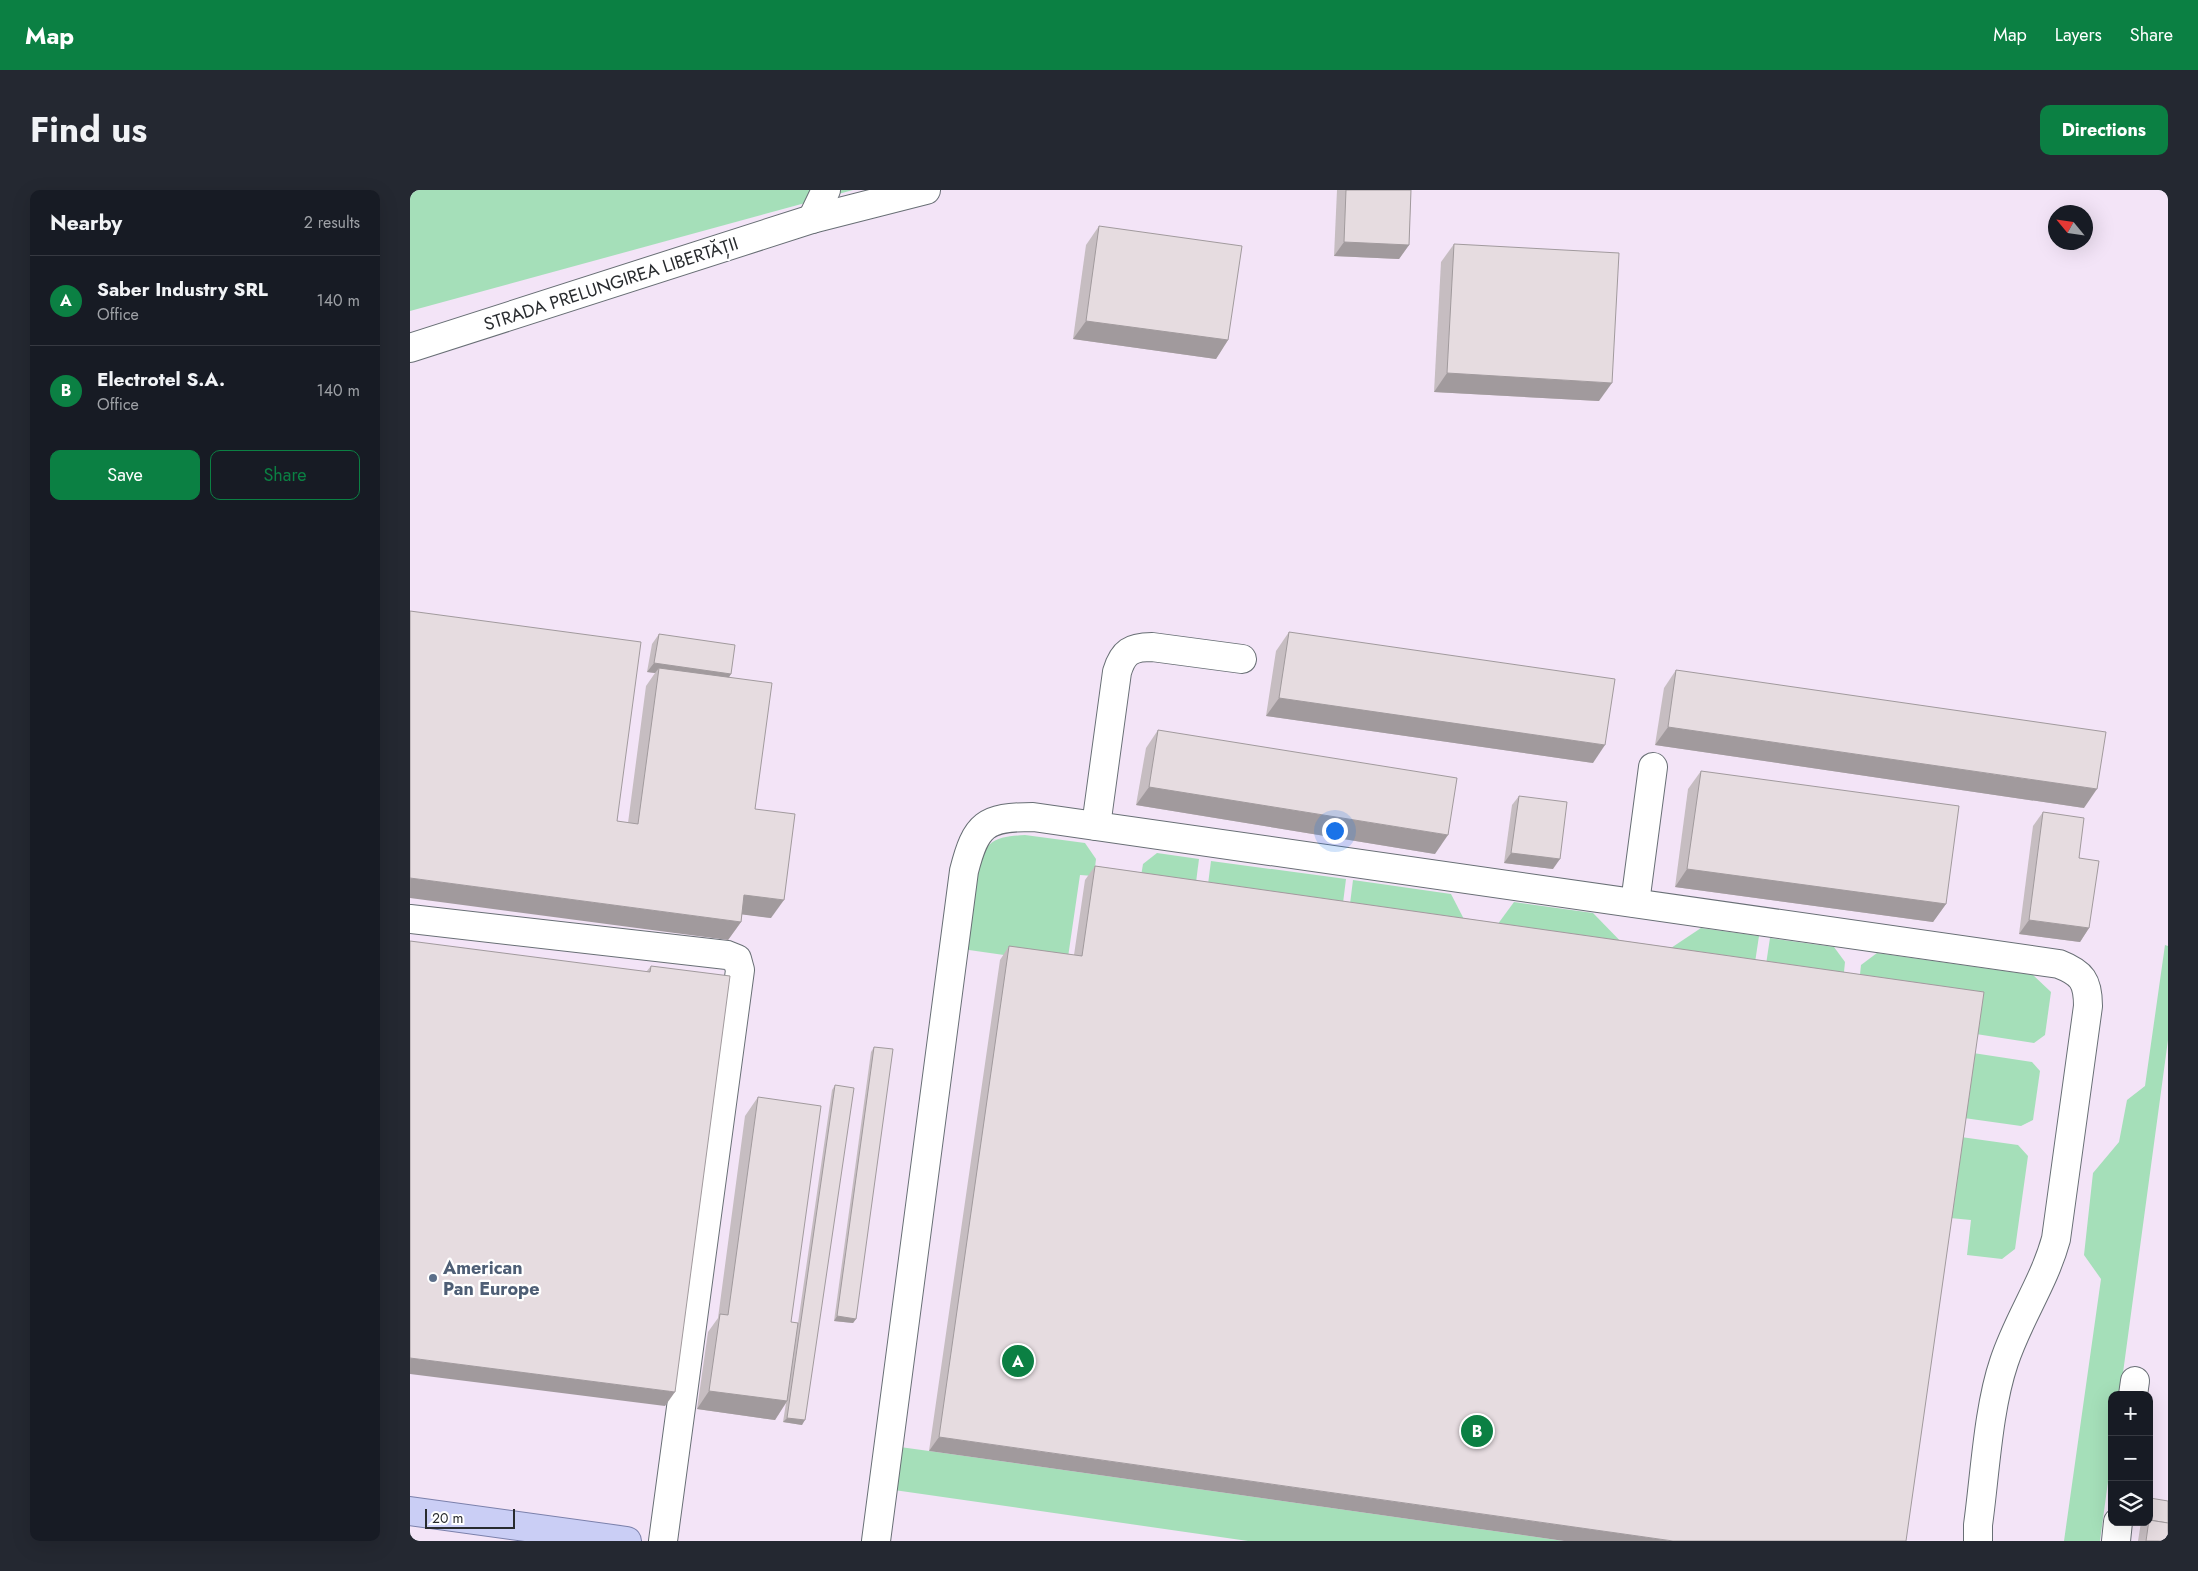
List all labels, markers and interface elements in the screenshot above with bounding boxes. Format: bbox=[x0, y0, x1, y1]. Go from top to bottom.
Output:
text: Map bbox=[25, 18, 74, 53]
text: Map bbox=[1993, 22, 2027, 48]
text: Layers bbox=[2055, 22, 2102, 48]
text: Share bbox=[2130, 22, 2173, 48]
text: Find us bbox=[30, 105, 147, 155]
button: Directions bbox=[2040, 105, 2168, 155]
north arrow bbox=[2048, 205, 2093, 250]
text: Nearby bbox=[50, 208, 122, 238]
text: 2 results bbox=[304, 211, 360, 234]
street label: STRADA PRELUNGIREA LIBERTĂȚII bbox=[480, 231, 742, 337]
text: Saber Industry SRL bbox=[97, 276, 268, 303]
text: A bbox=[60, 289, 72, 312]
text: 140 m bbox=[317, 289, 360, 312]
text: Office bbox=[97, 303, 139, 326]
text: Electrotel S.A. bbox=[97, 366, 225, 393]
text: B bbox=[61, 379, 71, 402]
text: 140 m bbox=[317, 379, 360, 402]
text: Office bbox=[97, 393, 139, 416]
button: Save bbox=[50, 450, 200, 500]
button: Share bbox=[210, 450, 360, 500]
your location bbox=[1322, 818, 1348, 844]
place label: American Pan Europe bbox=[442, 1255, 540, 1302]
marker: American Pan Europe bbox=[427, 1272, 439, 1284]
pin: A bbox=[1002, 1342, 1034, 1380]
map controls bbox=[2108, 1391, 2153, 1526]
button: + bbox=[2108, 1391, 2153, 1436]
pin: B bbox=[1461, 1412, 1493, 1450]
button: − bbox=[2108, 1436, 2153, 1481]
button: layers bbox=[2108, 1481, 2153, 1526]
scale bar bbox=[425, 1506, 515, 1529]
text: 20 m bbox=[432, 1508, 464, 1528]

